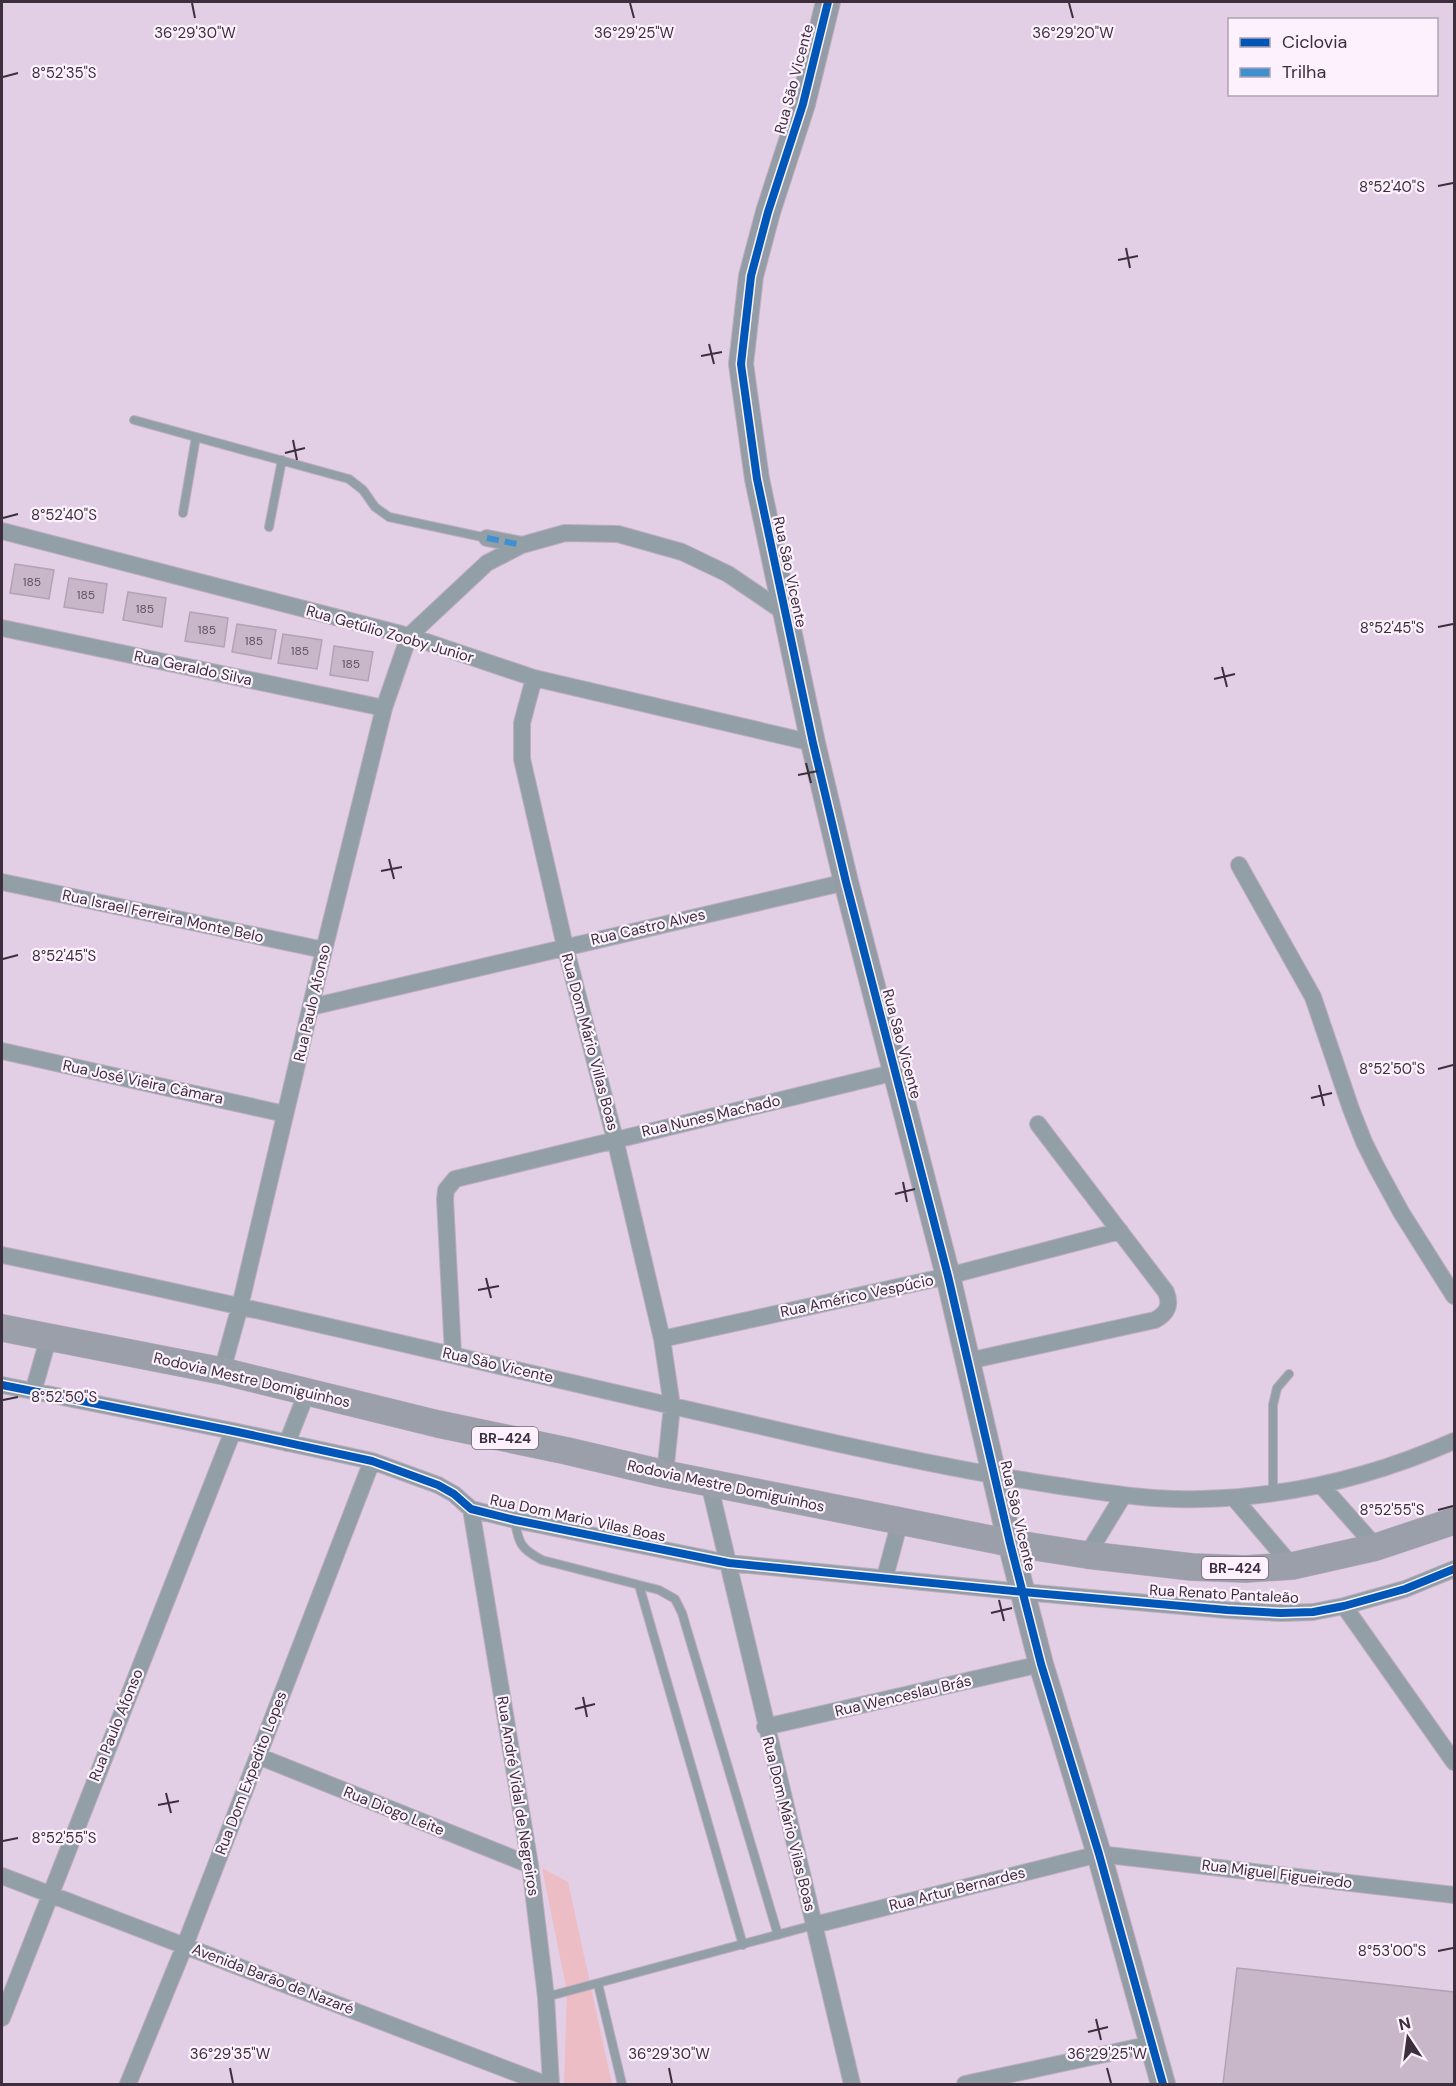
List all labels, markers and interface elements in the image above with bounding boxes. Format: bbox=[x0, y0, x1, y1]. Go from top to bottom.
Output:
legend bbox=[1228, 18, 1438, 96]
street label: Rua São Vicente bbox=[770, 22, 818, 136]
text: 36°29'30"W bbox=[154, 23, 236, 43]
text: 36°29'25"W bbox=[594, 23, 675, 43]
text: 36°29'20"W bbox=[1032, 23, 1114, 43]
text: Ciclovia bbox=[1282, 30, 1347, 54]
text: Trilha bbox=[1282, 60, 1326, 84]
text: 8°52'35"S bbox=[31, 63, 97, 83]
text: 8°52'40"S bbox=[1359, 177, 1425, 197]
text: 8°52'40"S bbox=[31, 505, 97, 525]
street label: Rua São Vicente bbox=[768, 515, 812, 629]
house number: 185 bbox=[23, 574, 41, 590]
house number: 185 bbox=[77, 587, 95, 603]
street label: Rua Getúlio Zooby Junior bbox=[304, 600, 477, 668]
house number: 185 bbox=[136, 601, 154, 617]
text: 8°52'45"S bbox=[1360, 618, 1425, 638]
house number: 185 bbox=[198, 622, 216, 638]
house number: 185 bbox=[245, 633, 263, 649]
house number: 185 bbox=[291, 643, 309, 659]
street label: Rua Geraldo Silva bbox=[132, 646, 254, 690]
house number: 185 bbox=[342, 656, 360, 672]
street label: Rua Israel Ferreira Monte Belo bbox=[61, 885, 266, 947]
street label: Rua Castro Alves bbox=[589, 904, 707, 950]
street label: Rua Paulo Afonso bbox=[289, 942, 335, 1063]
text: 8°52'45"S bbox=[32, 946, 97, 966]
street label: Rua Dom Mário Villas Boas bbox=[557, 951, 623, 1133]
street label: Rua São Vicente bbox=[878, 987, 926, 1101]
street label: Rua José Vieira Câmara bbox=[61, 1055, 225, 1109]
text: 8°52'50"S bbox=[1359, 1059, 1425, 1079]
street label: Rua Nunes Machado bbox=[640, 1090, 782, 1142]
street label: Rua Américo Vespúcio bbox=[778, 1270, 936, 1322]
street label: Rua São Vicente bbox=[441, 1343, 555, 1387]
street label: Rodovia Mestre Domiguinhos bbox=[152, 1348, 352, 1412]
text: 8°52'50"S bbox=[31, 1387, 97, 1407]
road number: BR-424 bbox=[472, 1427, 538, 1449]
street label: Rodovia Mestre Domiguinhos bbox=[625, 1455, 827, 1517]
street label: Rua São Vicente bbox=[996, 1459, 1040, 1573]
street label: Rua Dom Mario Vilas Boas bbox=[488, 1490, 668, 1546]
text: 8°52'55"S bbox=[1360, 1500, 1425, 1520]
road number: BR-424 bbox=[1202, 1557, 1268, 1579]
street label: Rua Renato Pantaleão bbox=[1149, 1580, 1299, 1608]
street label: Rua Paulo Afonso bbox=[84, 1666, 148, 1784]
street label: Rua Wenceslau Brás bbox=[833, 1671, 973, 1721]
street label: Rua Dom Expedito Lopes bbox=[211, 1688, 291, 1858]
street label: Rua André Vidal de Negreiros bbox=[492, 1695, 544, 1897]
street label: Rua Dom Mário Vilas Boas bbox=[758, 1735, 820, 1913]
street label: Rua Diogo Leite bbox=[341, 1782, 447, 1840]
text: 8°52'55"S bbox=[32, 1828, 97, 1848]
street label: Rua Miguel Figueiredo bbox=[1201, 1855, 1353, 1893]
street label: Rua Artur Bernardes bbox=[887, 1862, 1027, 1916]
street label: Avenida Barão de Nazaré bbox=[189, 1939, 357, 2019]
text: 8°53'00"S bbox=[1358, 1941, 1426, 1961]
north arrow bbox=[1378, 2008, 1438, 2068]
text: N bbox=[1397, 2012, 1413, 2035]
text: 36°29'35"W bbox=[190, 2044, 271, 2064]
text: 36°29'30"W bbox=[628, 2044, 710, 2064]
text: 36°29'25"W bbox=[1067, 2044, 1148, 2064]

